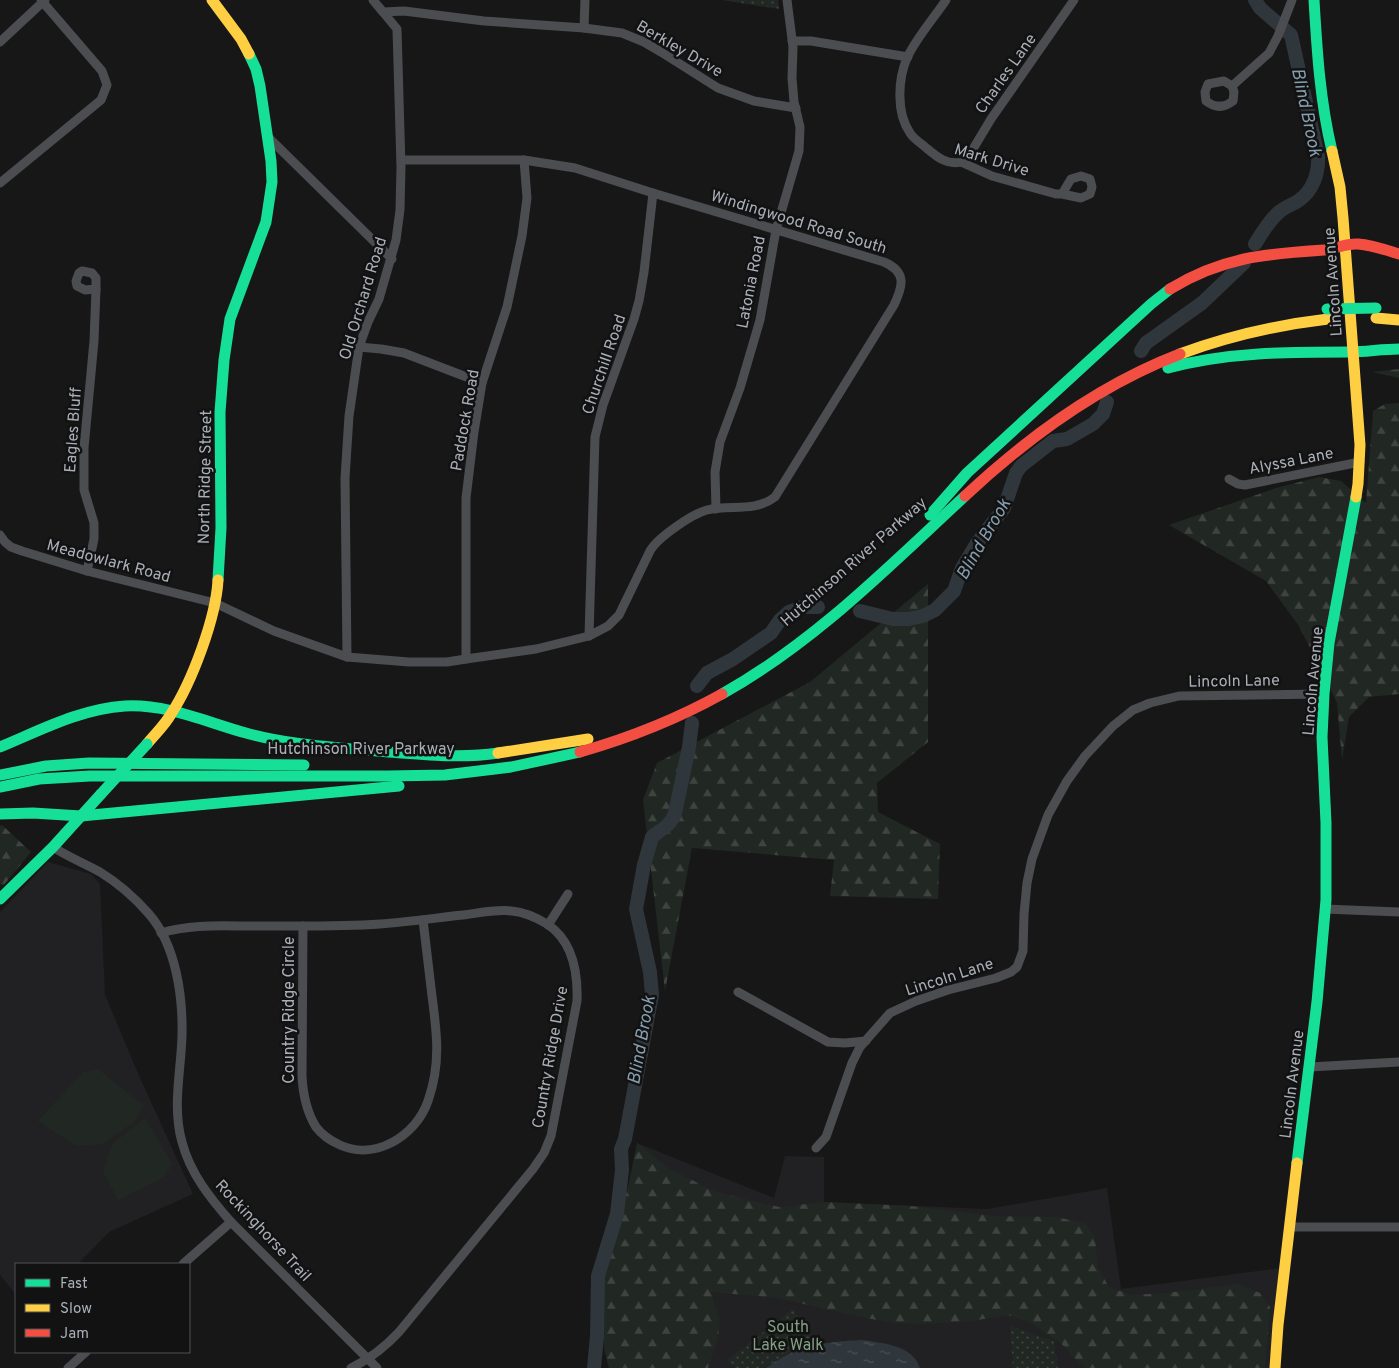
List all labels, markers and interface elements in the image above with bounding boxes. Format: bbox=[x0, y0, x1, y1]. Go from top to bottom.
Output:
street label: Berkley Drive bbox=[632, 17, 726, 83]
street label: Charles Lane bbox=[972, 30, 1042, 118]
water label: Blind Brook bbox=[1285, 66, 1326, 160]
street label: Mark Drive bbox=[952, 140, 1031, 182]
street label: Windingwood Road South bbox=[708, 187, 889, 259]
street label: Lincoln Avenue bbox=[1320, 227, 1348, 337]
street label: Latonia Road bbox=[733, 234, 771, 331]
street label: Old Orchard Road bbox=[336, 235, 392, 362]
street label: Churchill Road bbox=[578, 312, 631, 417]
street label: Paddock Road bbox=[447, 368, 485, 473]
street label: Eagles Bluff bbox=[61, 387, 87, 474]
street label: North Ridge Street bbox=[195, 410, 217, 544]
street label: Alyssa Lane bbox=[1247, 444, 1335, 480]
street label: Hutchinson River Parkway bbox=[777, 493, 932, 632]
water label: Blind Brook bbox=[952, 494, 1017, 584]
street label: Meadowlark Road bbox=[44, 536, 173, 588]
street label: Lincoln Avenue bbox=[1299, 626, 1329, 736]
street label: Lincoln Lane bbox=[1188, 671, 1280, 693]
street label: Hutchinson River Parkway bbox=[267, 740, 455, 760]
street label: Country Ridge Circle bbox=[280, 936, 300, 1084]
street label: Lincoln Lane bbox=[903, 954, 996, 1002]
street label: Country Ridge Drive bbox=[529, 985, 573, 1130]
water label: Blind Brook bbox=[623, 993, 662, 1087]
street label: Lincoln Avenue bbox=[1276, 1029, 1310, 1140]
street label: Rockinghorse Trail bbox=[210, 1176, 315, 1286]
legend bbox=[15, 1263, 190, 1353]
text: Fast bbox=[60, 1275, 88, 1294]
text: Slow bbox=[60, 1300, 92, 1319]
park label: South Lake Walk bbox=[752, 1318, 824, 1356]
text: Jam bbox=[60, 1325, 89, 1344]

